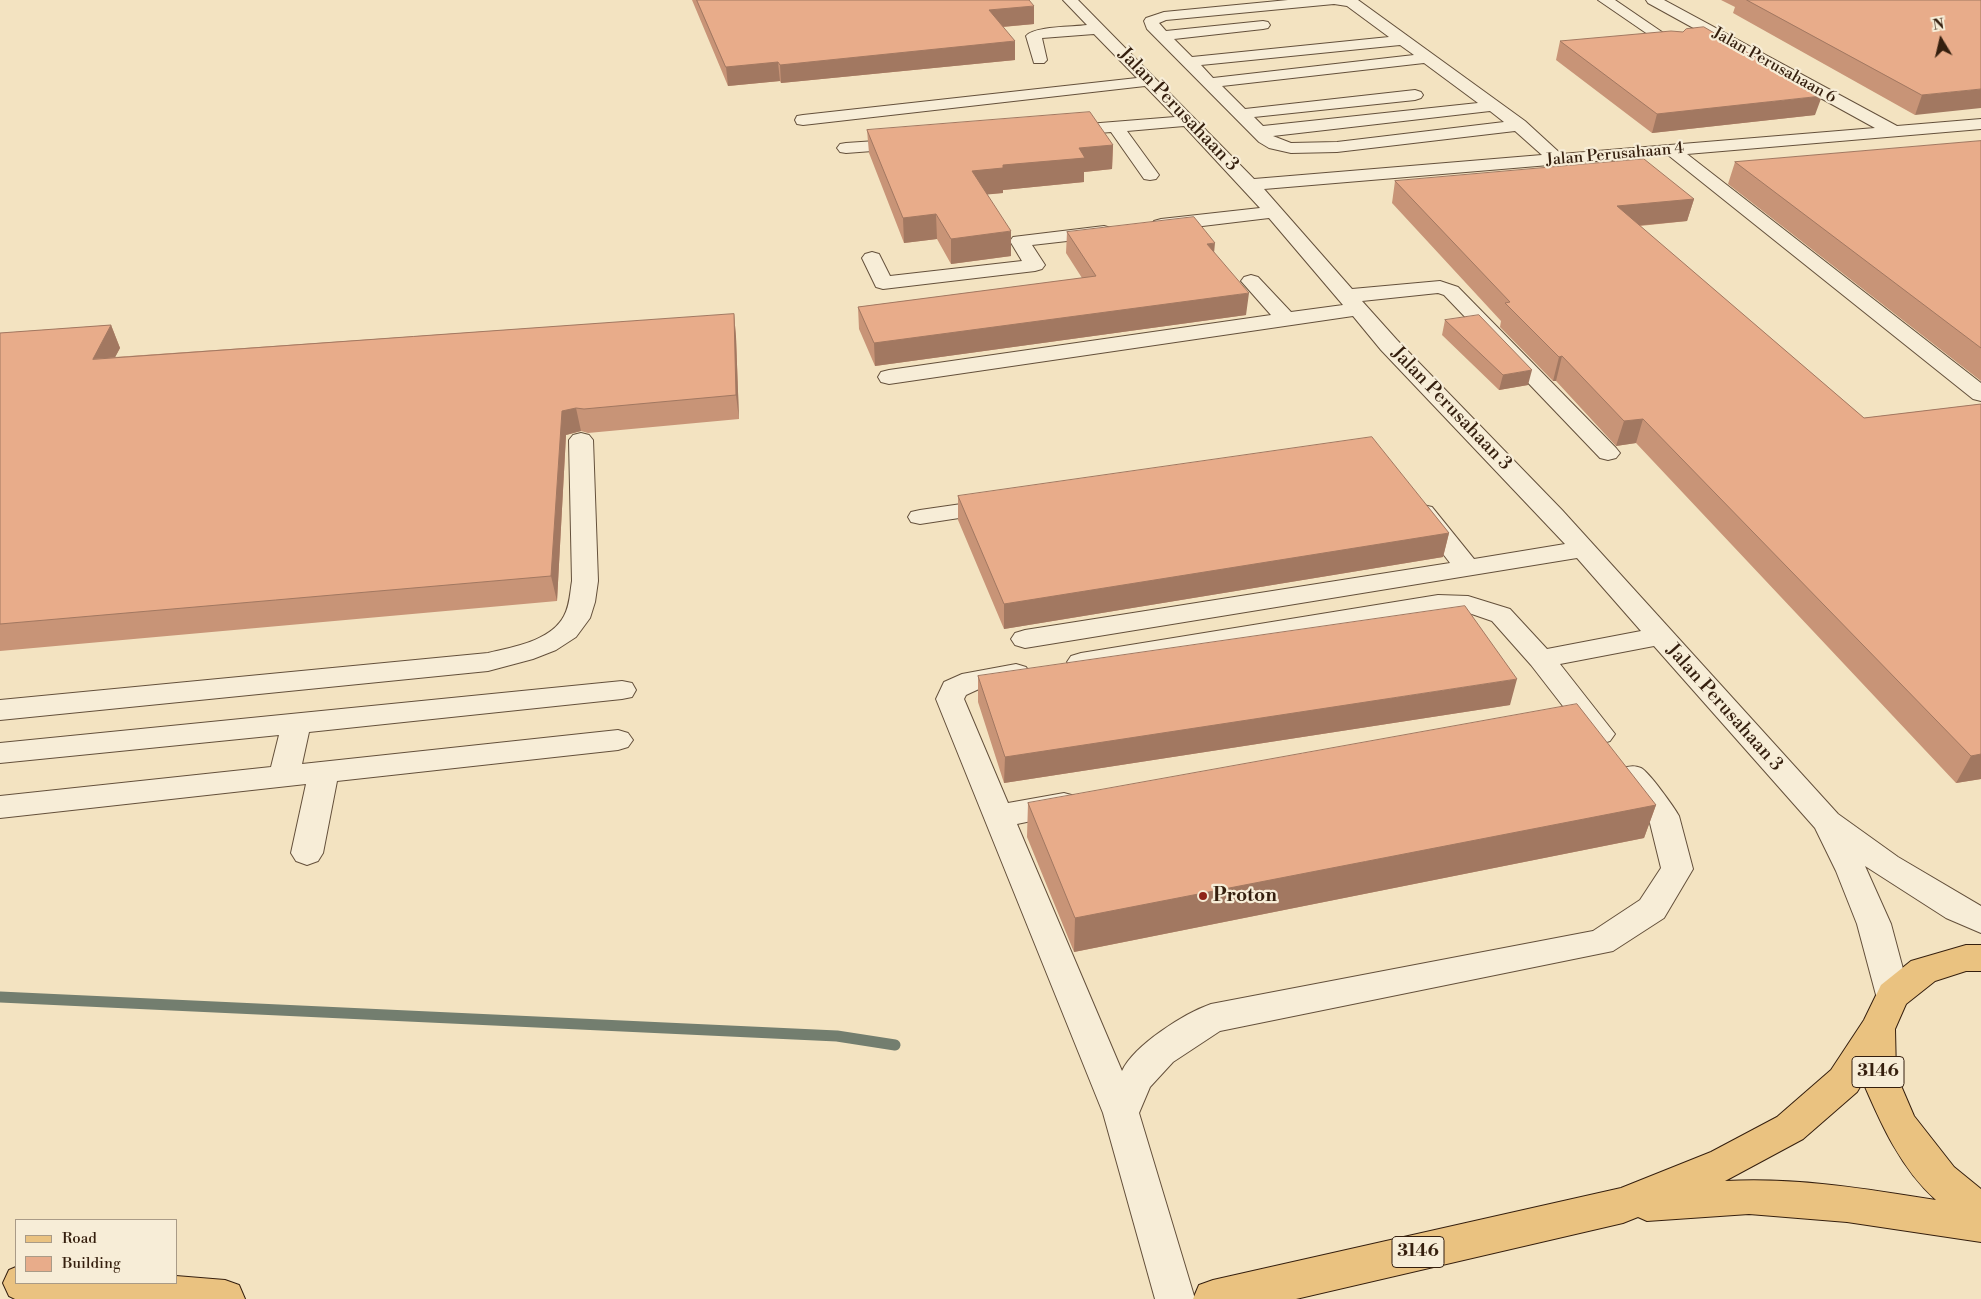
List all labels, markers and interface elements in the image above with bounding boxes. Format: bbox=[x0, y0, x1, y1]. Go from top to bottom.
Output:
north arrow bbox=[1916, 15, 1966, 65]
text: N bbox=[1932, 15, 1946, 35]
street label: Jalan Perusahaan 6 bbox=[1709, 24, 1839, 108]
street label: Jalan Perusahaan 3 bbox=[1113, 43, 1243, 177]
street label: Jalan Perusahaan 4 bbox=[1545, 139, 1685, 171]
street label: Jalan Perusahaan 3 bbox=[1386, 342, 1516, 476]
street label: Jalan Perusahaan 3 bbox=[1661, 640, 1787, 776]
place label: Proton bbox=[1213, 885, 1277, 907]
marker: Proton bbox=[1197, 890, 1209, 902]
road number: 3146 bbox=[1852, 1056, 1904, 1088]
legend bbox=[15, 1219, 178, 1284]
text: Road bbox=[62, 1229, 97, 1248]
road number: 3146 bbox=[1392, 1236, 1444, 1268]
text: Building bbox=[62, 1254, 121, 1273]

